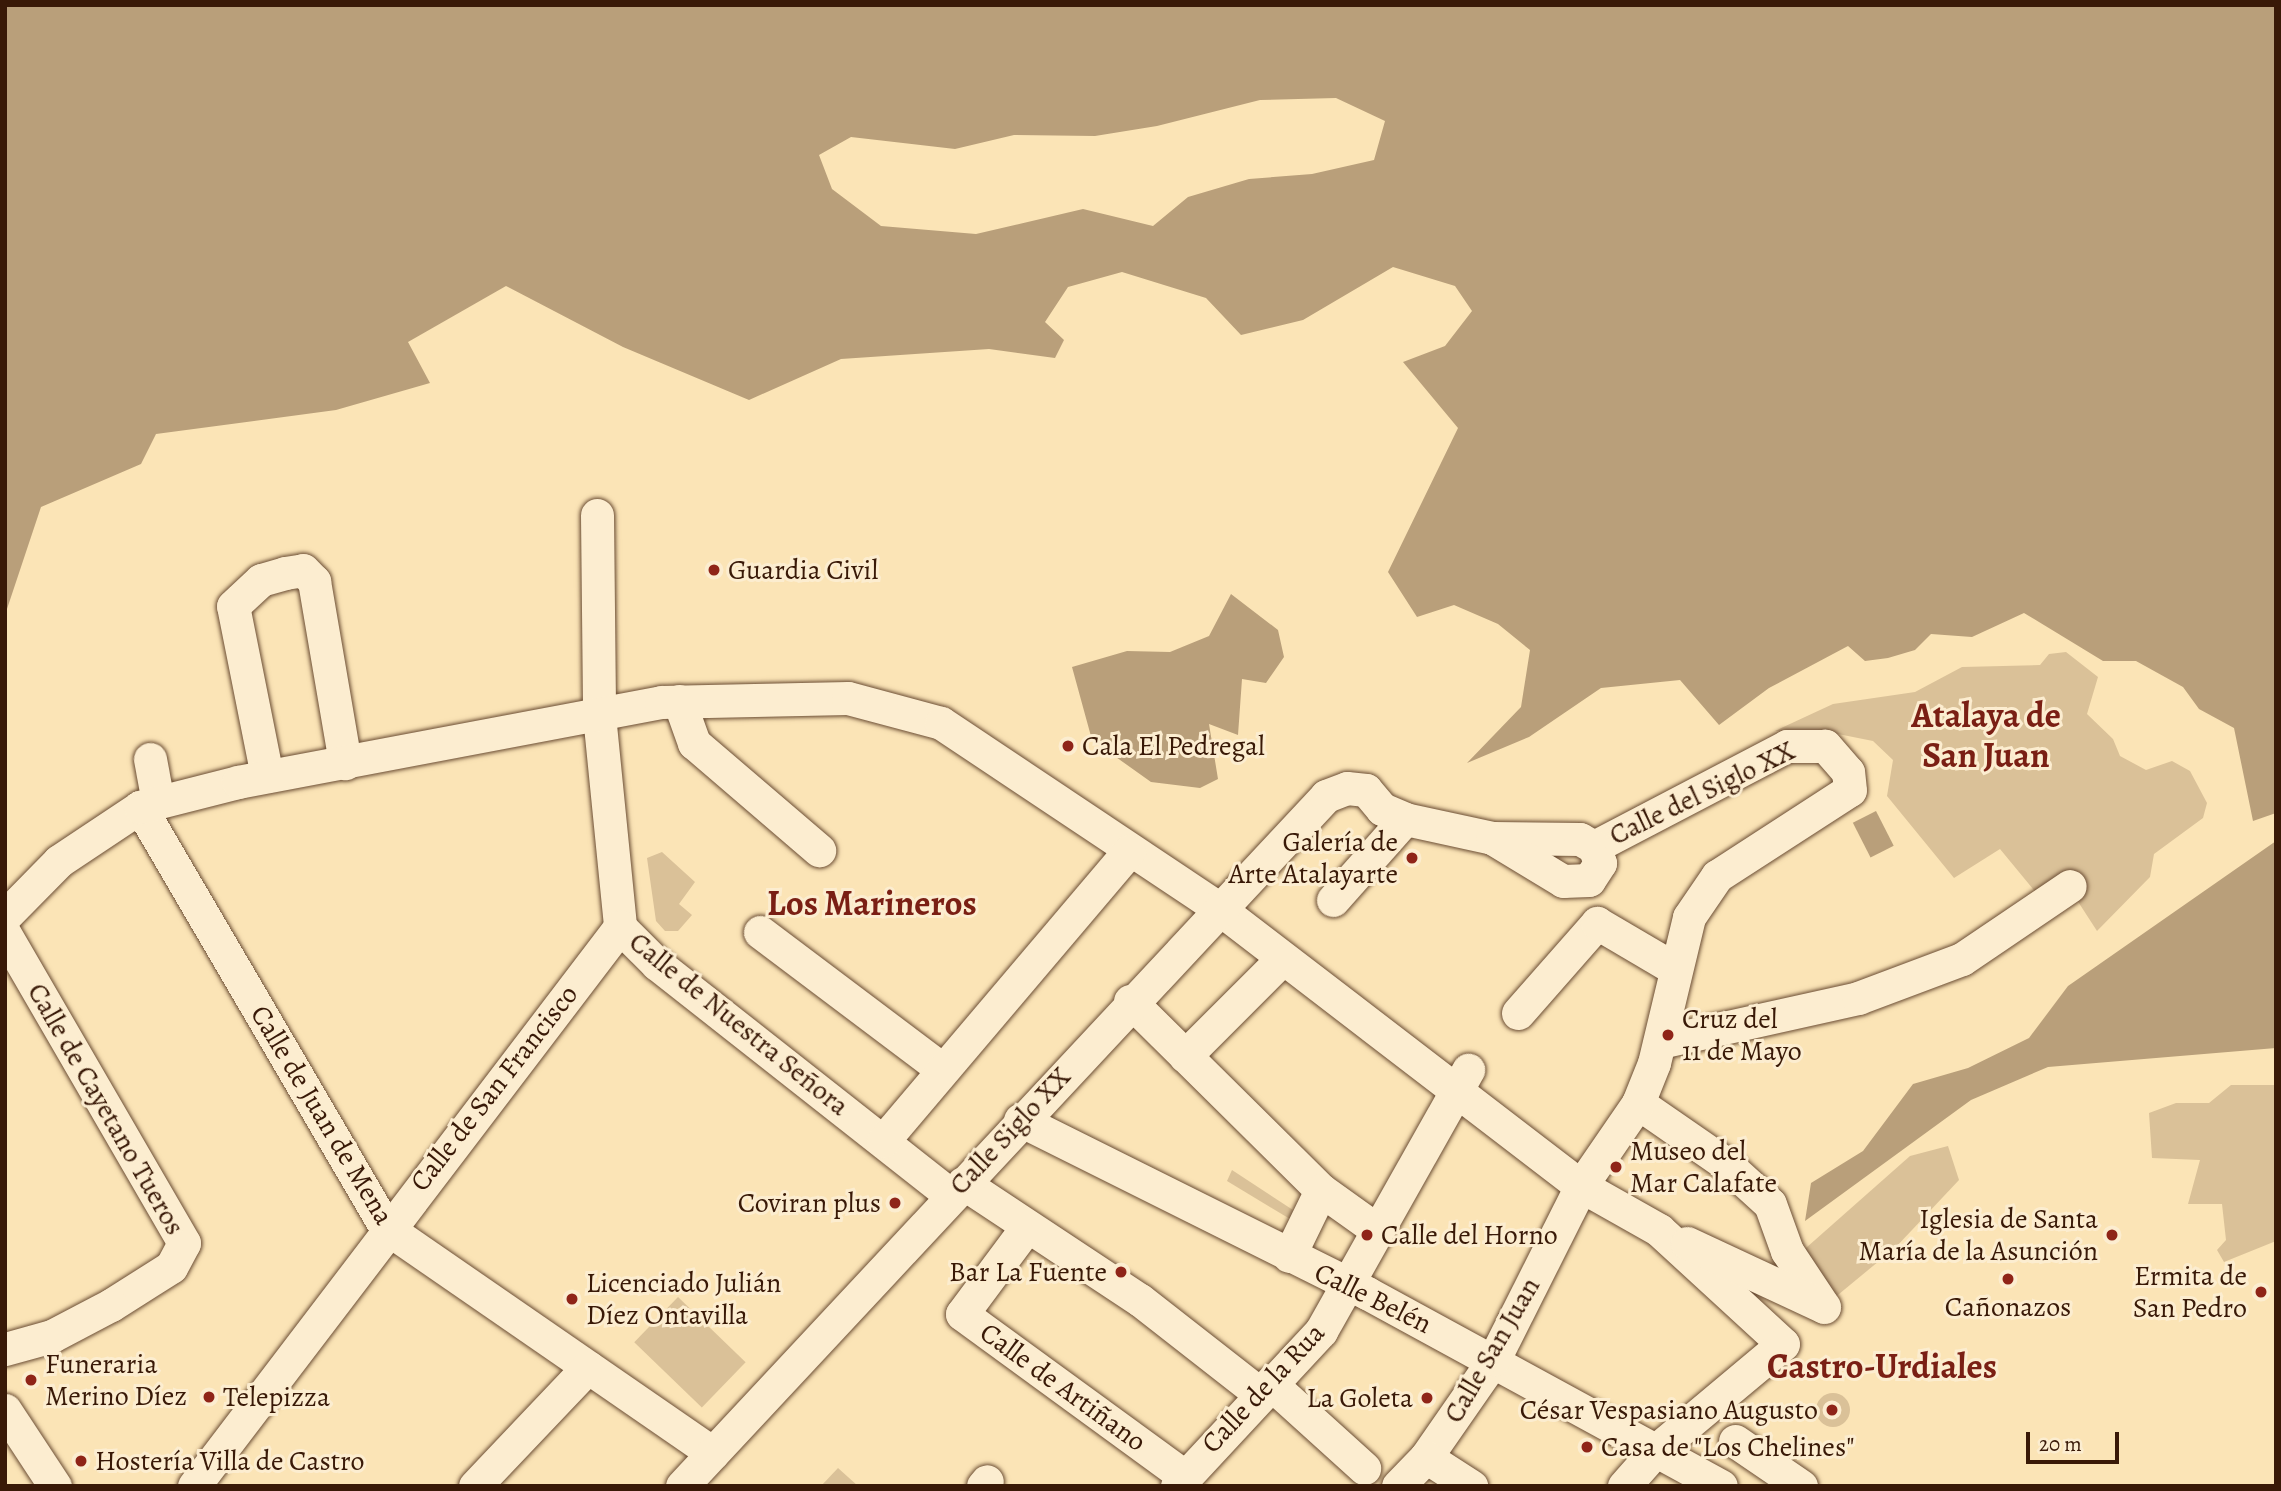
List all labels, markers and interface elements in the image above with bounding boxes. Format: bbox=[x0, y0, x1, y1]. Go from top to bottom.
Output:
place label: Guardia Civil bbox=[728, 553, 878, 587]
marker: Guardia Civil bbox=[706, 562, 722, 578]
district label: Atalaya de San Juan bbox=[1911, 694, 2061, 776]
place label: Cala El Pedregal bbox=[1082, 729, 1265, 763]
street label: Calle del Siglo XX bbox=[1604, 734, 1800, 852]
marker: Cala El Pedregal bbox=[1060, 738, 1076, 754]
place label: Galería de Arte Atalayarte bbox=[1229, 825, 1398, 891]
marker: Galería de Arte Atalayarte bbox=[1404, 850, 1420, 866]
district label: Los Marineros bbox=[767, 882, 977, 924]
street label: Calle de Nuestra Señora bbox=[622, 925, 856, 1123]
street label: Calle de Cayetano Tueros bbox=[20, 977, 192, 1241]
street label: Calle de San Francisco bbox=[403, 978, 585, 1198]
street label: Calle de Juan de Mena bbox=[243, 999, 401, 1231]
place label: Cruz del 11 de Mayo bbox=[1682, 1002, 1802, 1068]
marker: Cruz del 11 de Mayo bbox=[1660, 1027, 1676, 1043]
street label: Calle Siglo XX bbox=[943, 1060, 1077, 1202]
place label: Museo del Mar Calafate bbox=[1630, 1134, 1777, 1200]
marker: Museo del Mar Calafate bbox=[1608, 1159, 1624, 1175]
place label: Coviran plus bbox=[738, 1186, 881, 1220]
marker: Coviran plus bbox=[887, 1195, 903, 1211]
place label: Iglesia de Santa María de la Asunción bbox=[1859, 1202, 2098, 1268]
place label: Calle del Horno bbox=[1381, 1218, 1558, 1252]
marker: Calle del Horno bbox=[1359, 1227, 1375, 1243]
marker: Iglesia de Santa María de la Asunción bbox=[2104, 1227, 2120, 1243]
place label: Bar La Fuente bbox=[949, 1255, 1107, 1289]
street label: Calle Belén bbox=[1309, 1255, 1437, 1341]
place label: Ermita de San Pedro bbox=[2133, 1259, 2247, 1325]
marker: Bar La Fuente bbox=[1113, 1264, 1129, 1280]
place label: Licenciado Julián Díez Ontavilla bbox=[586, 1266, 781, 1332]
street label: Calle San Juan bbox=[1437, 1271, 1547, 1429]
marker: Cañonazos bbox=[2000, 1271, 2016, 1287]
marker: Ermita de San Pedro bbox=[2253, 1284, 2269, 1300]
place label: Cañonazos bbox=[1945, 1290, 2071, 1324]
marker: Licenciado Julián Díez Ontavilla bbox=[564, 1291, 580, 1307]
street label: Calle de Artiñano bbox=[973, 1315, 1153, 1459]
street label: Calle de la Rua bbox=[1194, 1316, 1332, 1460]
district label: Castro-Urdiales bbox=[1767, 1345, 1997, 1387]
place label: Funeraria Merino Díez bbox=[45, 1347, 187, 1413]
marker: Funeraria Merino Díez bbox=[23, 1372, 39, 1388]
place label: Telepizza bbox=[223, 1380, 330, 1414]
place label: La Goleta bbox=[1306, 1381, 1413, 1415]
marker: Telepizza bbox=[201, 1389, 217, 1405]
marker: La Goleta bbox=[1419, 1390, 1435, 1406]
place label: César Vespasiano Augusto bbox=[1520, 1393, 1818, 1427]
marker: César Vespasiano Augusto bbox=[1824, 1402, 1840, 1418]
scale bar bbox=[2029, 1418, 2122, 1462]
place label: Casa de "Los Chelines" bbox=[1601, 1430, 1855, 1464]
text: 20 m bbox=[2039, 1430, 2082, 1458]
marker: Casa de "Los Chelines" bbox=[1579, 1439, 1595, 1455]
place label: Hostería Villa de Castro bbox=[95, 1444, 364, 1478]
marker: Hostería Villa de Castro bbox=[73, 1453, 89, 1469]

